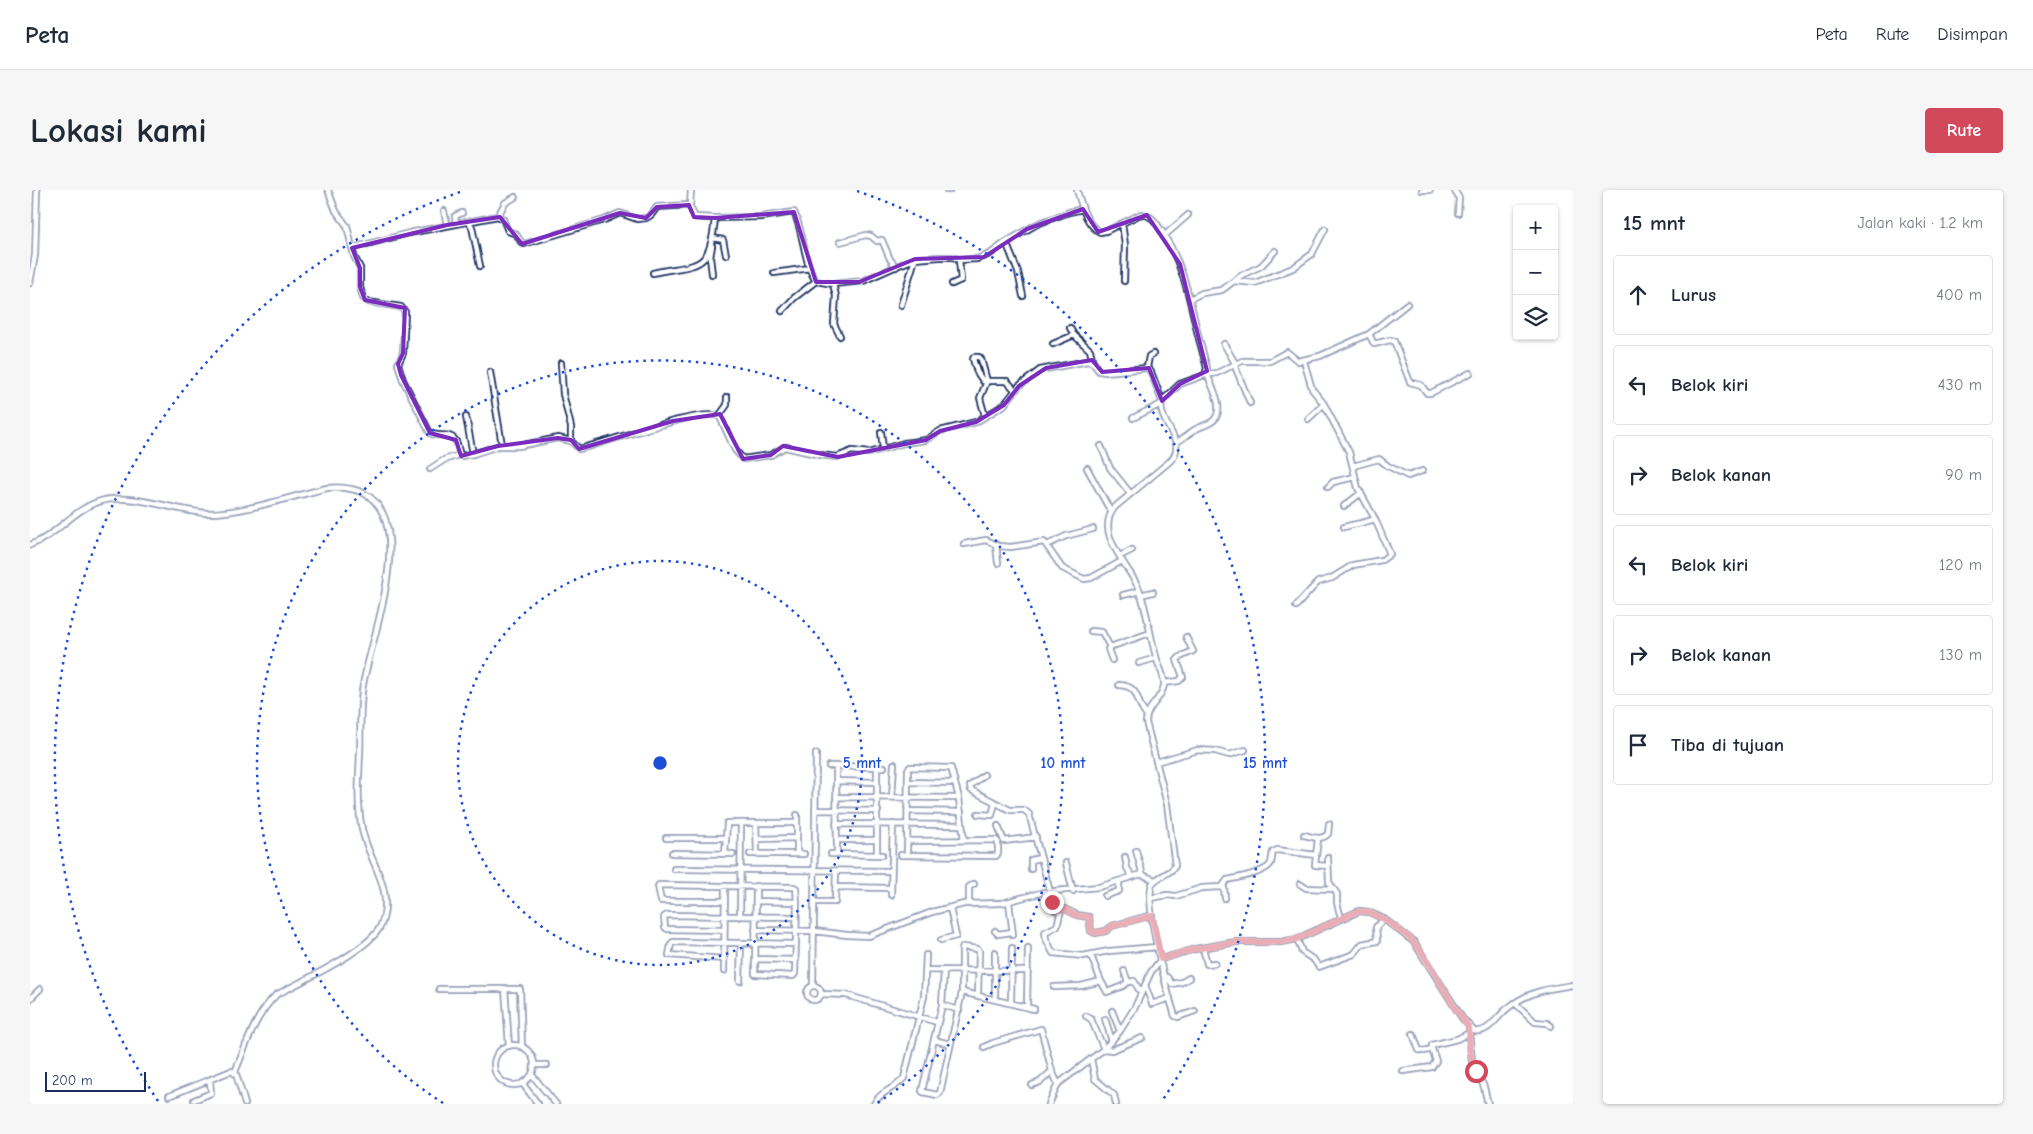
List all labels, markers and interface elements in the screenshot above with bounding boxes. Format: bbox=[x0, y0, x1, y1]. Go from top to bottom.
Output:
text: Peta bbox=[25, 21, 70, 49]
text: Peta bbox=[1815, 24, 1848, 45]
text: Rute bbox=[1876, 24, 1909, 45]
text: Disimpan bbox=[1937, 24, 2008, 45]
button: Rute bbox=[1925, 108, 2003, 153]
text: Lokasi kami bbox=[30, 110, 207, 151]
map controls bbox=[1513, 205, 1558, 340]
button: + bbox=[1513, 205, 1558, 250]
text: 15 mnt bbox=[1623, 211, 1685, 235]
text: Jalan kaki · 1.2 km bbox=[1857, 214, 1983, 232]
button: − bbox=[1513, 250, 1558, 295]
icon: ahead bbox=[1624, 281, 1652, 309]
text: Lurus bbox=[1671, 284, 1716, 306]
text: 400 m bbox=[1936, 286, 1982, 304]
button: layers bbox=[1513, 295, 1558, 340]
icon: left bbox=[1624, 371, 1652, 399]
text: Belok kiri bbox=[1671, 374, 1748, 396]
text: 430 m bbox=[1938, 376, 1982, 394]
icon: right bbox=[1624, 461, 1652, 489]
text: Belok kanan bbox=[1671, 464, 1771, 486]
text: 90 m bbox=[1945, 466, 1982, 484]
icon: left bbox=[1624, 551, 1652, 579]
text: Belok kiri bbox=[1671, 554, 1748, 576]
text: 120 m bbox=[1939, 556, 1982, 574]
icon: right bbox=[1624, 641, 1652, 669]
text: Belok kanan bbox=[1671, 644, 1771, 666]
text: 130 m bbox=[1939, 646, 1982, 664]
icon: arrive bbox=[1624, 731, 1652, 759]
text: Tiba di tujuan bbox=[1671, 734, 1784, 756]
centre of rings bbox=[651, 754, 669, 772]
text: 5 mnt bbox=[843, 754, 882, 772]
text: 10 mnt bbox=[1041, 754, 1086, 772]
text: 15 mnt bbox=[1243, 754, 1288, 772]
route end bbox=[1041, 891, 1064, 914]
route start bbox=[1465, 1060, 1488, 1083]
scale bar bbox=[45, 1069, 146, 1092]
text: 200 m bbox=[52, 1072, 93, 1089]

